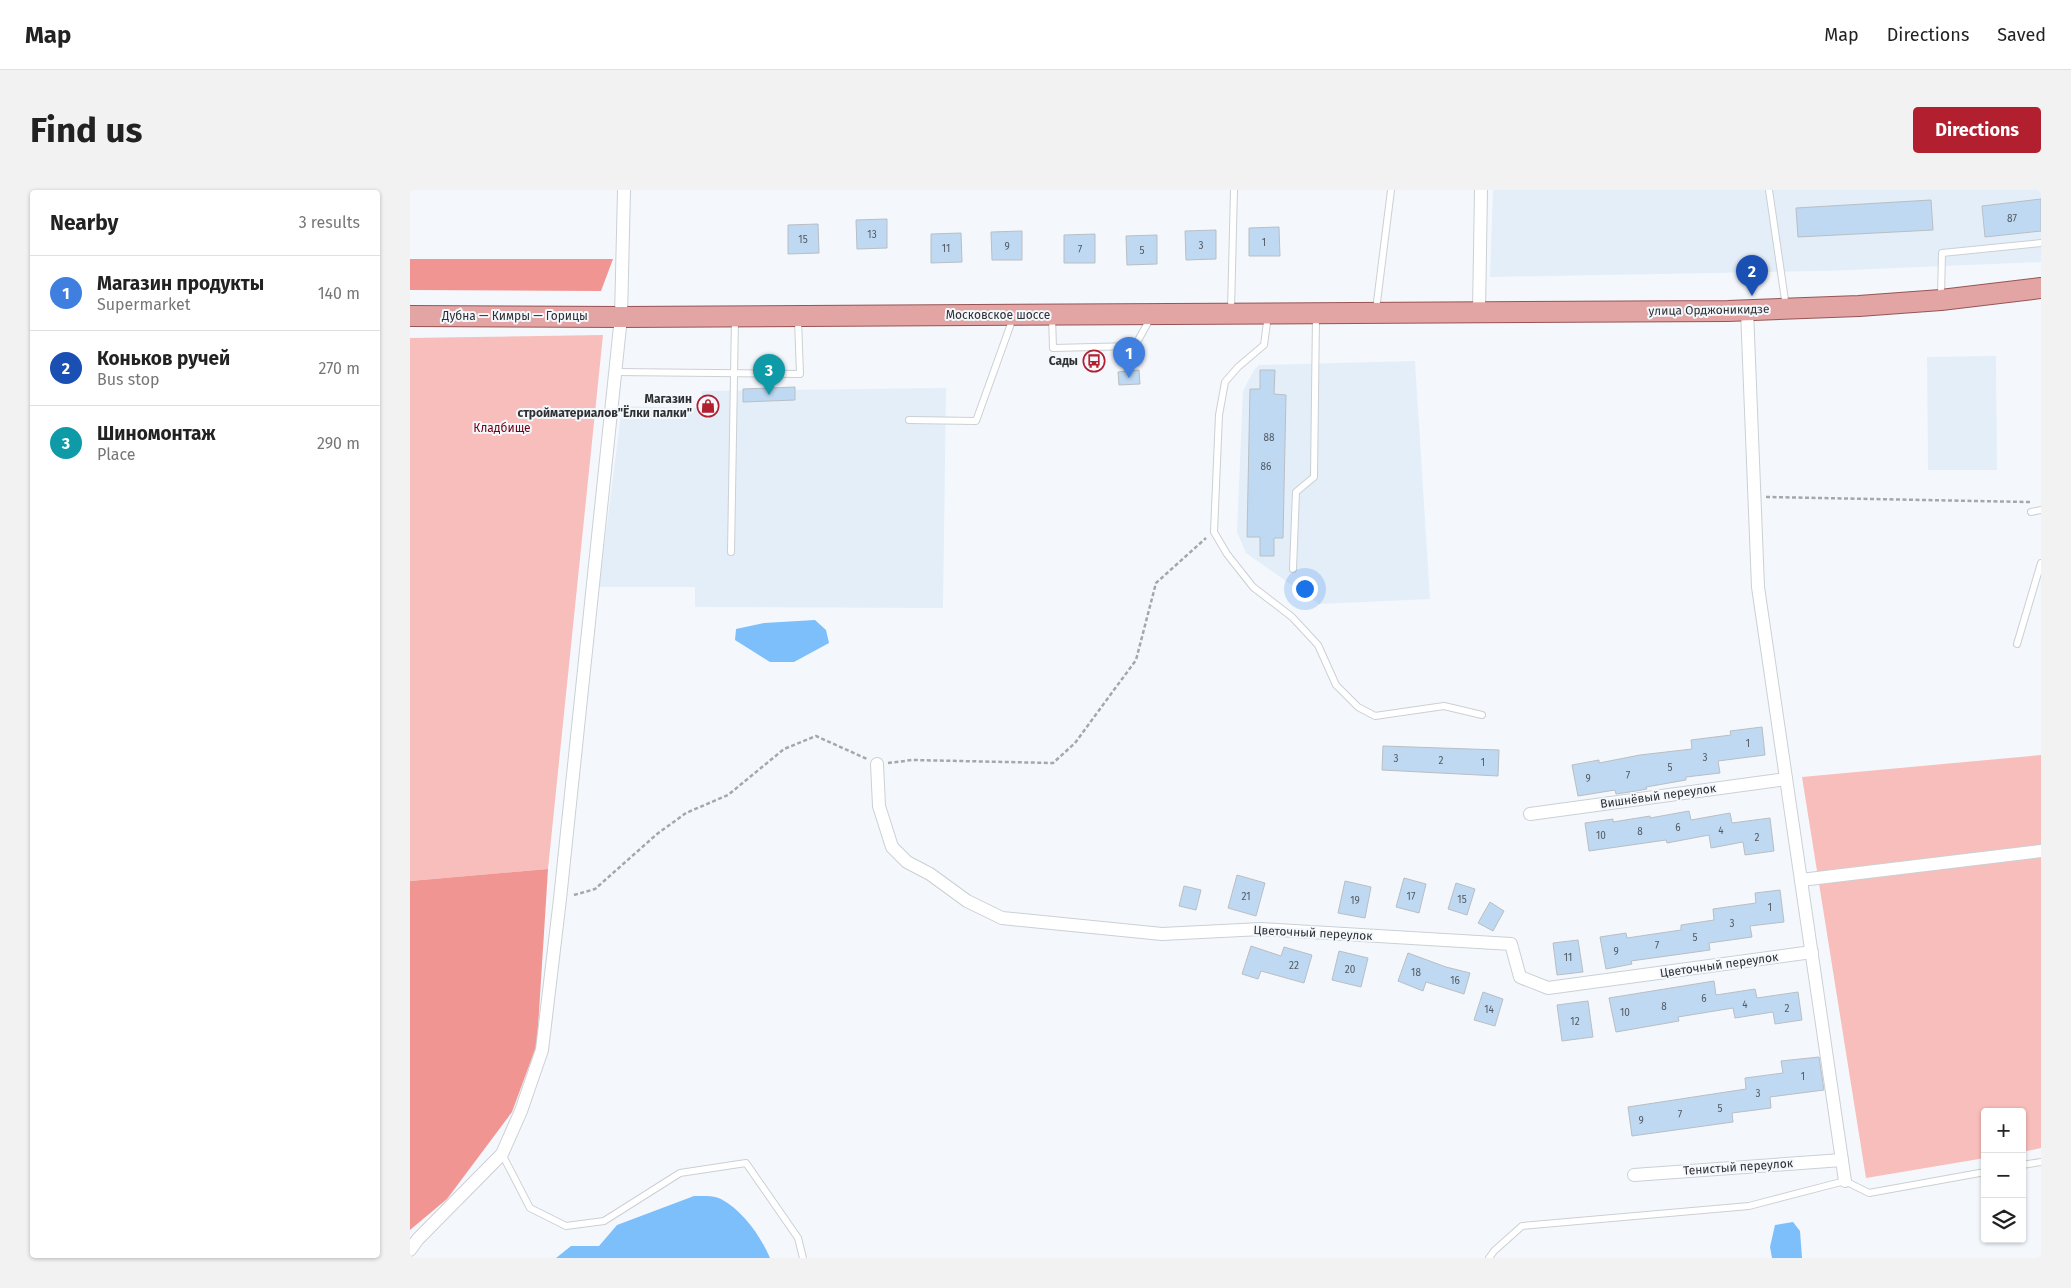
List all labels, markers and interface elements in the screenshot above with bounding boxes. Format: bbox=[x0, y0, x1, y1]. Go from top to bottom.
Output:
text: Map bbox=[25, 21, 71, 49]
text: Map bbox=[1824, 24, 1859, 46]
text: Directions bbox=[1887, 24, 1969, 46]
text: Saved bbox=[1997, 24, 2046, 46]
button: Directions bbox=[1913, 107, 2041, 153]
text: Find us bbox=[30, 109, 142, 151]
text: Nearby bbox=[50, 210, 118, 236]
text: 3 results bbox=[299, 213, 360, 232]
house number: 87 bbox=[2007, 213, 2017, 225]
house number: 13 bbox=[867, 229, 877, 241]
house number: 15 bbox=[798, 234, 808, 246]
house number: 1 bbox=[1262, 237, 1266, 249]
house number: 3 bbox=[1199, 240, 1204, 252]
house number: 9 bbox=[1004, 241, 1010, 253]
house number: 11 bbox=[942, 243, 950, 255]
house number: 7 bbox=[1078, 244, 1083, 256]
house number: 5 bbox=[1139, 245, 1145, 257]
pin: 2 bbox=[1736, 255, 1768, 296]
text: Магазин продукты bbox=[97, 272, 264, 295]
text: 1 bbox=[62, 284, 70, 303]
text: 140 m bbox=[318, 284, 360, 303]
text: Supermarket bbox=[97, 295, 191, 314]
street label: улица Орджоникидзе bbox=[1648, 302, 1770, 318]
street label: Московское шоссе bbox=[946, 308, 1050, 322]
street label: Дубна — Кимры — Горицы bbox=[441, 309, 588, 323]
pin: 1 bbox=[1113, 337, 1145, 378]
text: Коньков ручей bbox=[97, 347, 230, 370]
bus stop icon: Сады bbox=[1082, 349, 1106, 373]
pin: 3 bbox=[753, 354, 785, 395]
place label: Сады bbox=[1049, 354, 1078, 368]
text: 2 bbox=[62, 359, 70, 378]
text: 270 m bbox=[318, 359, 360, 378]
text: Bus stop bbox=[97, 370, 160, 389]
place label: Магазин стройматериалов"Ёлки палки" bbox=[517, 392, 692, 420]
shop icon: Магазин стройматериалов"Ёлки палки" bbox=[696, 394, 720, 418]
park label: Кладбище bbox=[473, 421, 531, 435]
text: Шиномонтаж bbox=[97, 422, 216, 445]
house number: 88 bbox=[1263, 432, 1275, 444]
text: 3 bbox=[62, 434, 70, 453]
text: 290 m bbox=[317, 434, 360, 453]
text: Place bbox=[97, 445, 136, 464]
house number: 86 bbox=[1261, 461, 1271, 473]
your location bbox=[1292, 576, 1318, 602]
house number: 1 bbox=[1746, 738, 1750, 750]
house number: 3 bbox=[1703, 752, 1708, 764]
house number: 3 bbox=[1394, 753, 1399, 765]
house number: 2 bbox=[1439, 755, 1444, 767]
house number: 1 bbox=[1481, 757, 1485, 769]
house number: 5 bbox=[1667, 762, 1673, 774]
house number: 7 bbox=[1626, 770, 1631, 782]
house number: 9 bbox=[1585, 773, 1591, 785]
street label: Вишнёвый переулок bbox=[1599, 781, 1718, 811]
house number: 6 bbox=[1675, 822, 1681, 834]
house number: 4 bbox=[1718, 825, 1724, 837]
house number: 8 bbox=[1637, 826, 1643, 838]
house number: 10 bbox=[1596, 830, 1606, 842]
house number: 2 bbox=[1755, 832, 1760, 844]
house number: 21 bbox=[1241, 891, 1251, 903]
house number: 17 bbox=[1407, 891, 1416, 903]
house number: 15 bbox=[1457, 894, 1467, 906]
house number: 19 bbox=[1350, 895, 1360, 907]
house number: 1 bbox=[1768, 902, 1772, 914]
house number: 3 bbox=[1730, 918, 1735, 930]
street label: Цветочный переулок bbox=[1253, 923, 1374, 943]
house number: 5 bbox=[1692, 932, 1698, 944]
house number: 7 bbox=[1655, 940, 1660, 952]
house number: 9 bbox=[1613, 946, 1619, 958]
street label: Цветочный переулок bbox=[1659, 950, 1780, 980]
house number: 11 bbox=[1564, 952, 1572, 964]
house number: 22 bbox=[1289, 960, 1299, 972]
house number: 20 bbox=[1345, 964, 1356, 976]
house number: 18 bbox=[1411, 967, 1421, 979]
house number: 16 bbox=[1450, 975, 1460, 987]
house number: 6 bbox=[1701, 993, 1707, 1005]
house number: 4 bbox=[1742, 999, 1748, 1011]
house number: 8 bbox=[1661, 1001, 1667, 1013]
house number: 2 bbox=[1785, 1003, 1790, 1015]
house number: 14 bbox=[1484, 1004, 1495, 1016]
house number: 10 bbox=[1620, 1007, 1630, 1019]
house number: 12 bbox=[1570, 1016, 1580, 1028]
house number: 1 bbox=[1801, 1071, 1805, 1083]
house number: 3 bbox=[1756, 1088, 1761, 1100]
house number: 5 bbox=[1717, 1103, 1723, 1115]
map controls bbox=[1981, 1108, 2026, 1243]
button: + bbox=[1981, 1108, 2026, 1153]
house number: 7 bbox=[1678, 1109, 1683, 1121]
house number: 9 bbox=[1638, 1115, 1644, 1127]
button: − bbox=[1981, 1153, 2026, 1198]
street label: Тенистый переулок bbox=[1683, 1156, 1794, 1178]
button: layers bbox=[1981, 1198, 2026, 1243]

